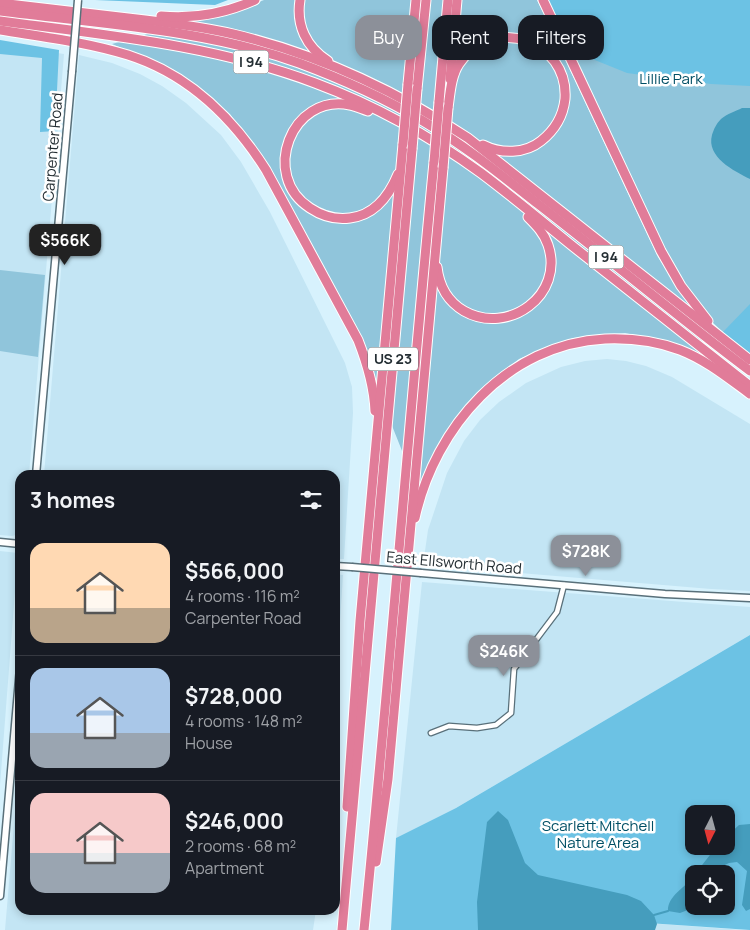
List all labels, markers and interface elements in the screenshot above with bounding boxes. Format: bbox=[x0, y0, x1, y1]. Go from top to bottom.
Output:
chip: Buy bbox=[355, 15, 422, 60]
chip: Rent bbox=[432, 15, 508, 60]
chip: Filters bbox=[518, 15, 604, 60]
road number: I 94 bbox=[234, 51, 268, 74]
park label: Lillie Park bbox=[639, 68, 703, 89]
street label: Carpenter Road bbox=[37, 92, 68, 202]
pin: $566K bbox=[30, 224, 100, 266]
text: $566K bbox=[40, 229, 90, 251]
road number: I 94 bbox=[588, 246, 624, 268]
road number: US 23 bbox=[368, 348, 418, 370]
text: 3 homes bbox=[30, 486, 115, 514]
icon: filters bbox=[297, 486, 325, 514]
pin: $728K bbox=[551, 534, 621, 577]
text: $728K bbox=[562, 540, 610, 562]
street label: East Ellsworth Road bbox=[385, 546, 523, 579]
text: $566,000 bbox=[185, 557, 284, 585]
icon: home bbox=[70, 563, 130, 623]
text: 4 rooms · 116 m² bbox=[185, 585, 300, 607]
text: Carpenter Road bbox=[185, 607, 302, 629]
pin: $246K bbox=[469, 634, 539, 677]
text: $246K bbox=[479, 640, 529, 662]
text: $728,000 bbox=[185, 682, 283, 710]
icon: home bbox=[70, 688, 130, 748]
text: 4 rooms · 148 m² bbox=[185, 710, 302, 732]
text: House bbox=[185, 732, 233, 754]
north arrow bbox=[685, 805, 735, 855]
map controls bbox=[685, 805, 735, 915]
text: $246,000 bbox=[185, 807, 284, 835]
icon: home bbox=[70, 813, 130, 873]
park label: Scarlett Mitchell Nature Area bbox=[542, 815, 654, 853]
text: 2 rooms · 68 m² bbox=[185, 835, 296, 857]
text: Apartment bbox=[185, 857, 264, 879]
button: locate bbox=[685, 865, 735, 915]

